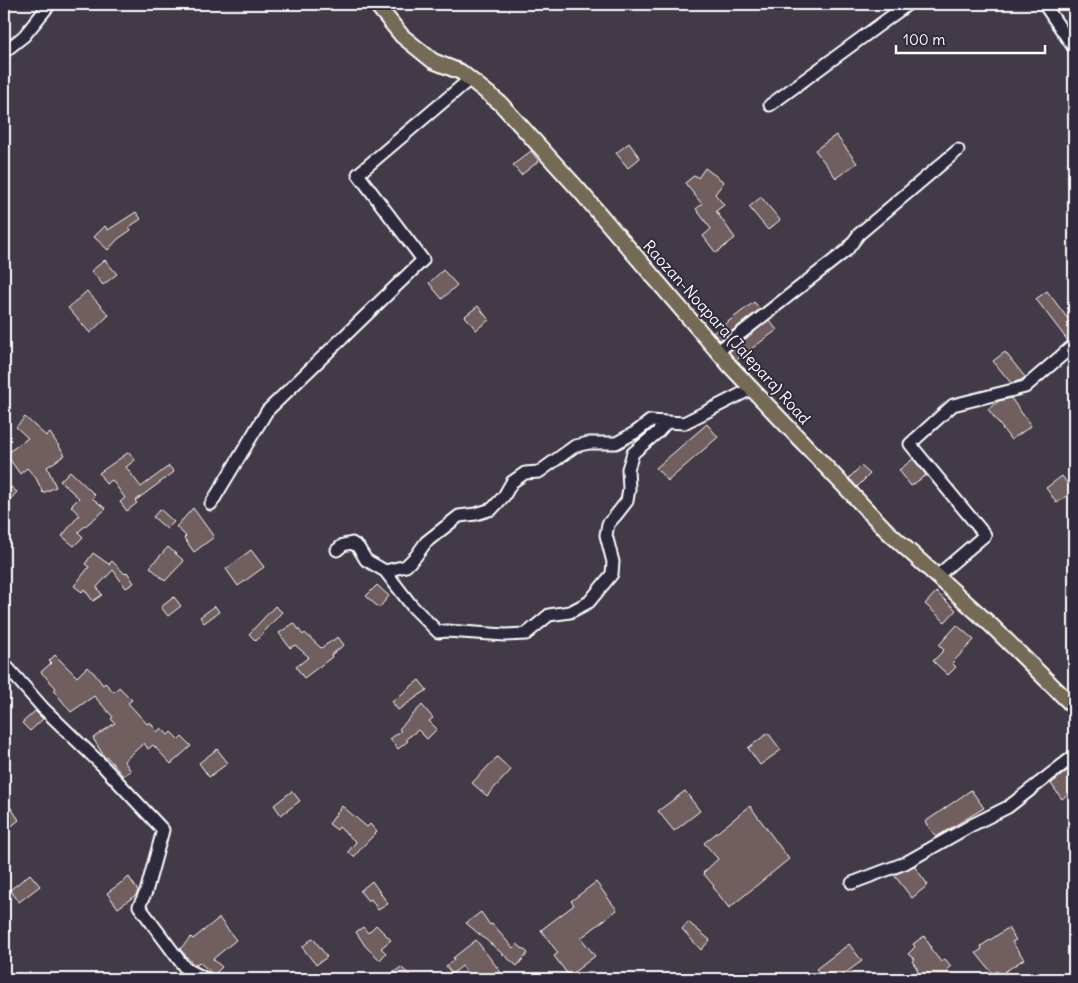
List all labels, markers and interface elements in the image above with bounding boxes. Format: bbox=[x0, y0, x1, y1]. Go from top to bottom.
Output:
scale bar bbox=[896, 22, 1044, 54]
text: 100 m bbox=[903, 30, 945, 49]
street label: Raozan-Noapara (Jalepara) Road bbox=[639, 236, 815, 428]

